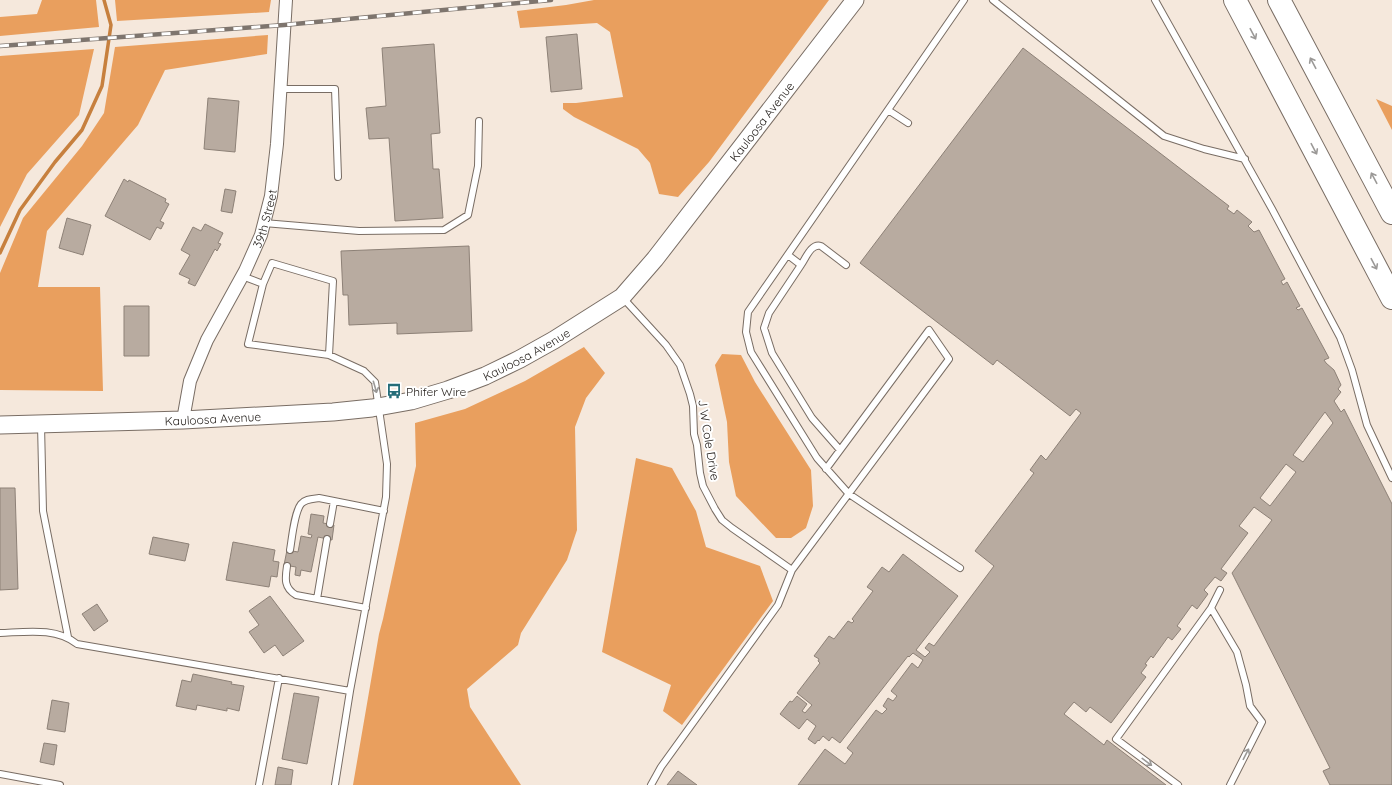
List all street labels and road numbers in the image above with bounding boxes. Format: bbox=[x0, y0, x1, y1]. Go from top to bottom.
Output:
street label: Kauloosa Avenue bbox=[726, 78, 797, 164]
street label: 39th Street bbox=[249, 189, 279, 250]
street label: Kauloosa Avenue bbox=[480, 324, 573, 383]
street label: J W Cole Drive bbox=[695, 398, 723, 482]
street label: Kauloosa Avenue bbox=[164, 408, 262, 428]

